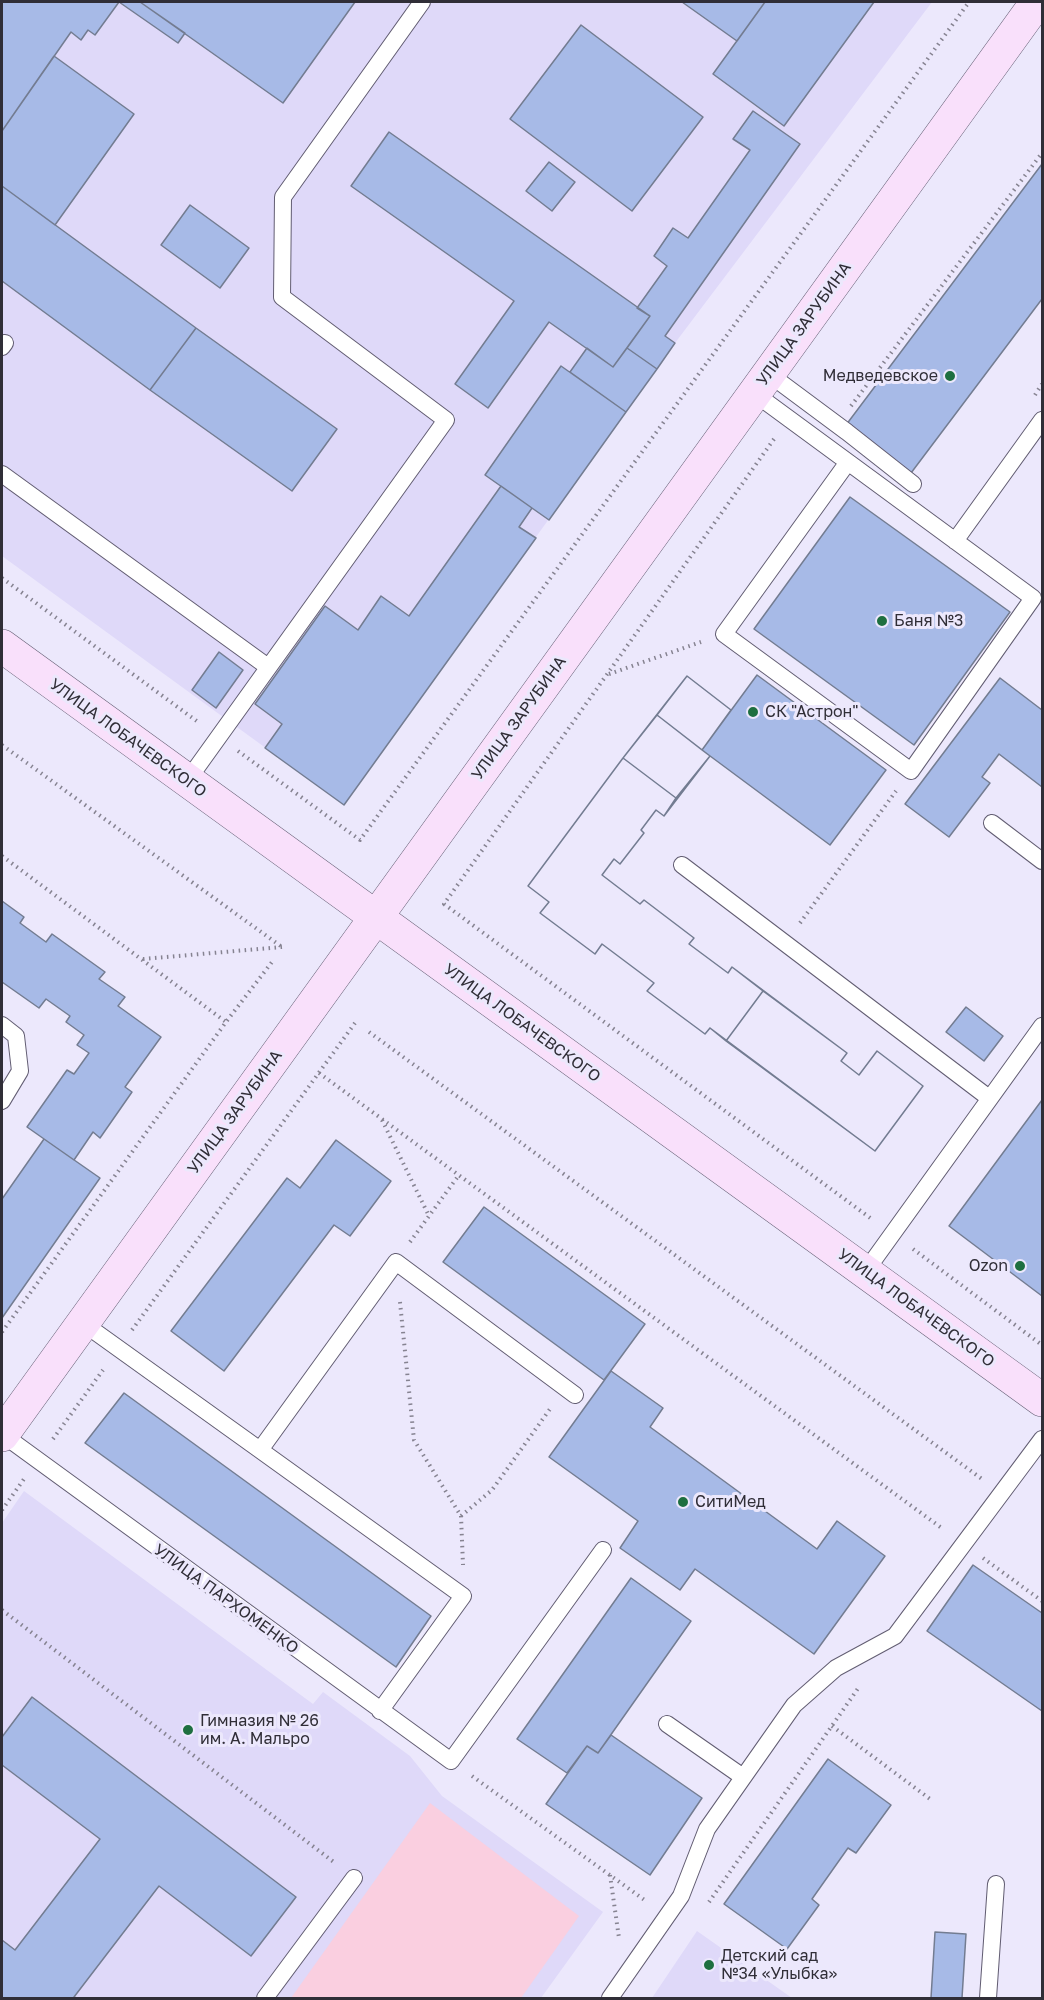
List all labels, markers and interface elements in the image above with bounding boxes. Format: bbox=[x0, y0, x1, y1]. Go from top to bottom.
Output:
street label: УЛИЦА ЗАРУБИНА bbox=[753, 258, 855, 390]
place label: Медведевское bbox=[823, 366, 938, 386]
marker: Медведевское bbox=[943, 369, 957, 383]
place label: Баня №3 bbox=[894, 611, 963, 631]
marker: Баня №3 bbox=[875, 614, 889, 628]
street label: УЛИЦА ЗАРУБИНА bbox=[468, 652, 570, 784]
street label: УЛИЦА ЛОБАЧЕВСКОГО bbox=[46, 675, 210, 801]
place label: СК "Астрон" bbox=[765, 702, 859, 722]
marker: СК "Астрон" bbox=[746, 705, 760, 719]
street label: УЛИЦА ЛОБАЧЕВСКОГО bbox=[440, 960, 604, 1086]
street label: УЛИЦА ЗАРУБИНА bbox=[184, 1046, 286, 1178]
street label: УЛИЦА ЛОБАЧЕВСКОГО bbox=[834, 1245, 998, 1371]
place label: Ozon bbox=[969, 1256, 1008, 1276]
marker: Ozon bbox=[1013, 1259, 1027, 1273]
place label: СитиМед bbox=[695, 1492, 766, 1512]
marker: СитиМед bbox=[676, 1495, 690, 1509]
street label: УЛИЦА ПАРХОМЕНКО bbox=[150, 1540, 302, 1658]
place label: Гимназия № 26 им. А. Мальро bbox=[200, 1711, 319, 1749]
marker: Гимназия № 26 им. А. Мальро bbox=[181, 1723, 195, 1737]
place label: Детский сад №34 «Улыбка» bbox=[721, 1946, 837, 1984]
marker: Детский сад №34 «Улыбка» bbox=[702, 1958, 716, 1972]

